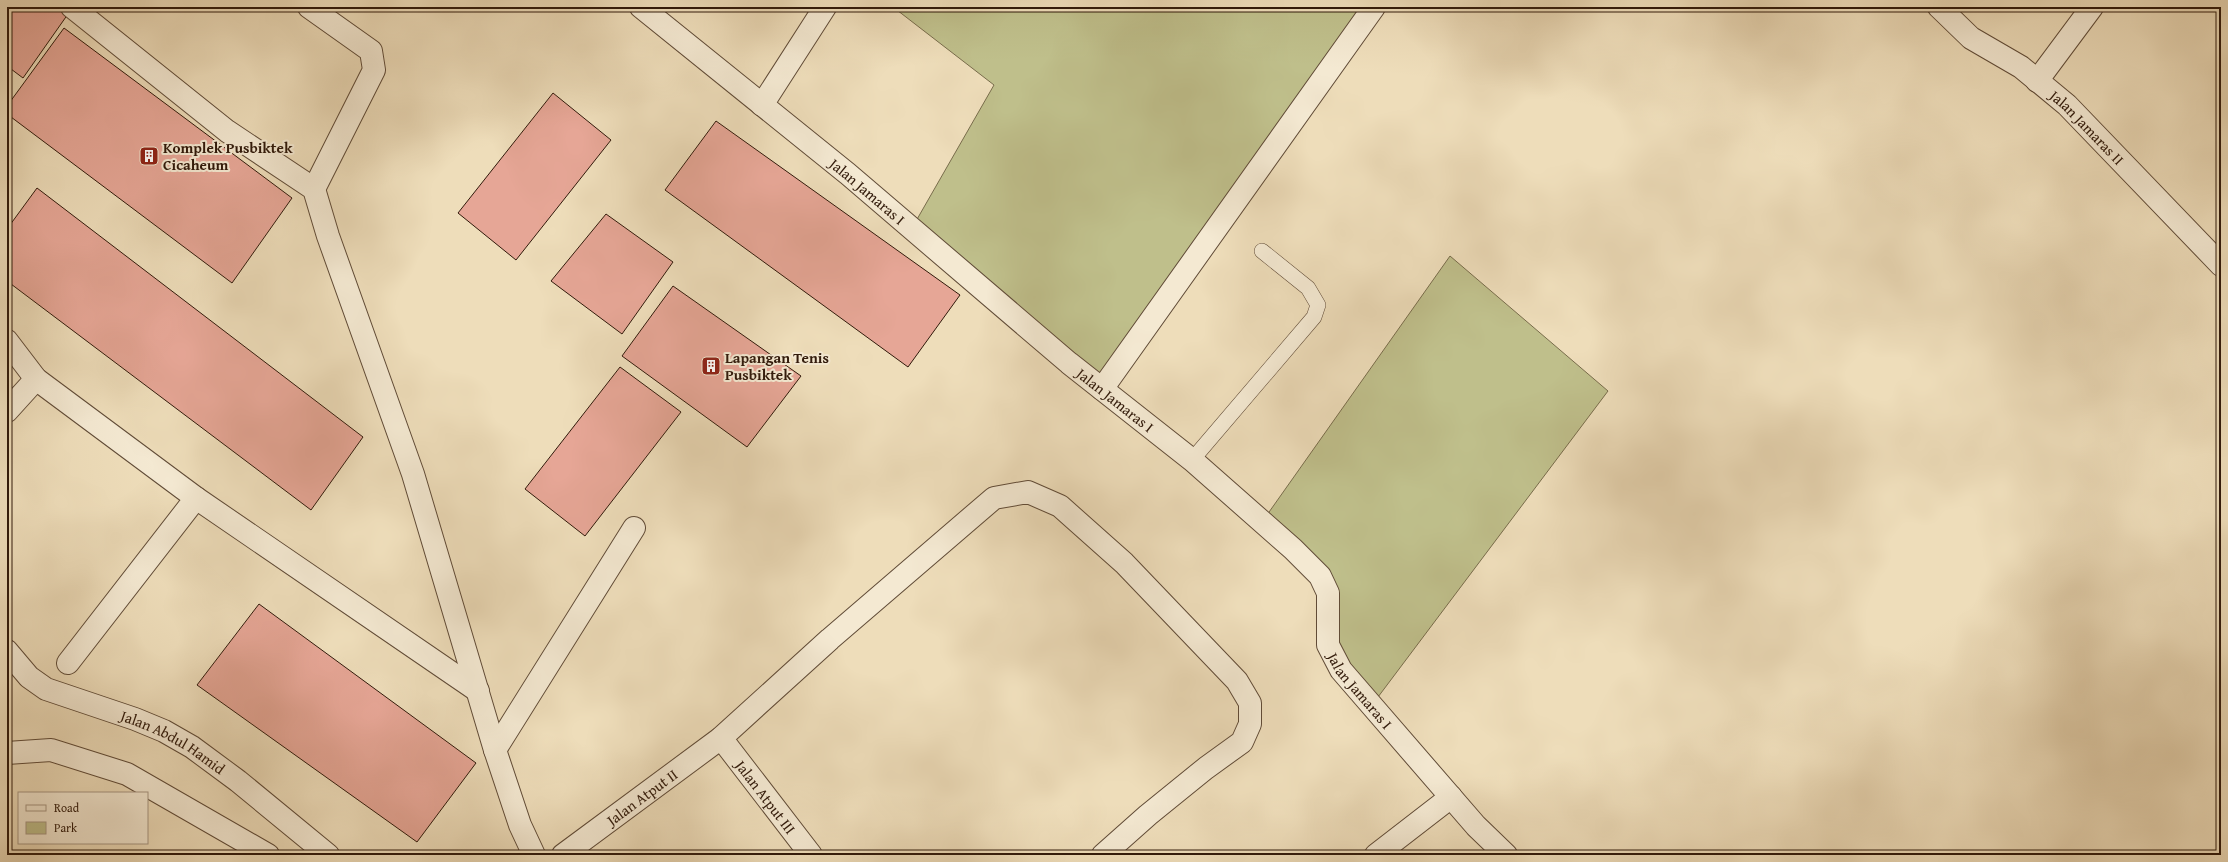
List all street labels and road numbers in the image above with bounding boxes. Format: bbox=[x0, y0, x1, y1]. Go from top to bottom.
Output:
street label: Jalan Jamaras II bbox=[2044, 84, 2129, 169]
street label: Jalan Jamaras I bbox=[824, 152, 910, 229]
street label: Jalan Jamaras I bbox=[1071, 361, 1159, 437]
street label: Jalan Jamaras I bbox=[1322, 647, 1398, 733]
street label: Jalan Abdul Hamid bbox=[116, 704, 230, 779]
street label: Jalan Atput III bbox=[730, 754, 801, 838]
street label: Jalan Atput II bbox=[600, 763, 682, 831]

